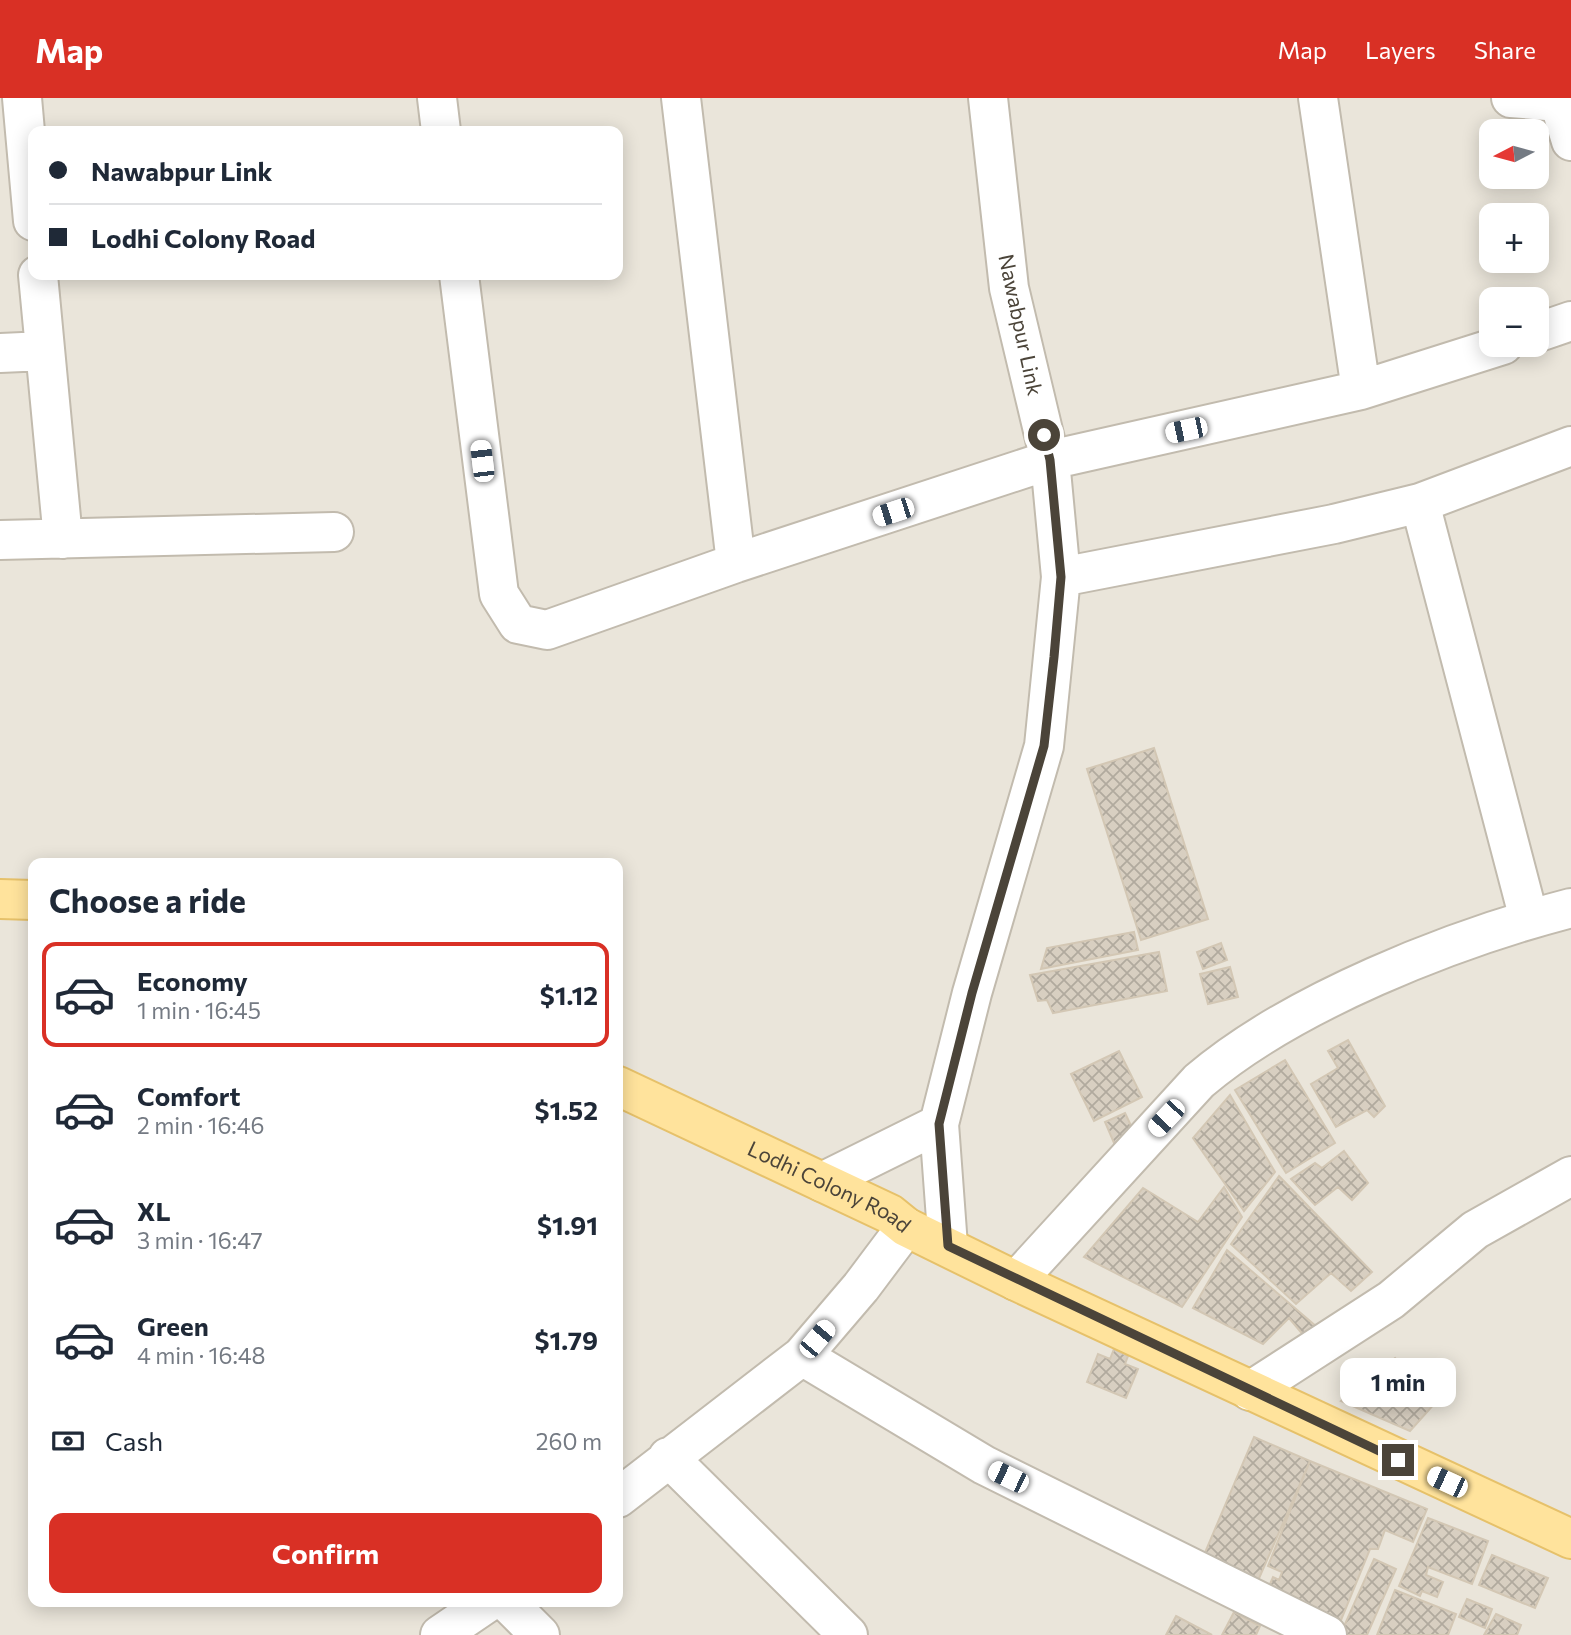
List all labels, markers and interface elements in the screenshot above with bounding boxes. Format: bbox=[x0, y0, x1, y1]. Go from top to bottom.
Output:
text: Map bbox=[35, 29, 103, 70]
text: Map bbox=[1278, 35, 1327, 64]
text: Layers bbox=[1365, 35, 1436, 64]
text: Share bbox=[1474, 35, 1536, 64]
north arrow bbox=[1479, 119, 1549, 189]
map controls bbox=[1479, 119, 1549, 357]
text: Nawabpur Link bbox=[91, 155, 273, 186]
button: + bbox=[1479, 203, 1549, 273]
text: Lodhi Colony Road bbox=[91, 222, 315, 253]
street label: Nawabpur Link bbox=[994, 252, 1049, 398]
button: − bbox=[1479, 287, 1549, 357]
car bbox=[1164, 415, 1209, 445]
route start bbox=[1028, 419, 1060, 451]
car bbox=[470, 439, 495, 483]
car bbox=[870, 496, 917, 528]
text: Choose a ride bbox=[49, 880, 246, 920]
icon: car bbox=[53, 963, 116, 1026]
text: Economy bbox=[137, 965, 248, 996]
text: $1.12 bbox=[540, 979, 598, 1010]
text: 1 min · 16:45 bbox=[137, 996, 261, 1024]
icon: car bbox=[53, 1078, 116, 1141]
text: Comfort bbox=[137, 1080, 240, 1111]
text: $1.52 bbox=[534, 1094, 598, 1125]
car bbox=[1144, 1095, 1189, 1141]
text: 2 min · 16:46 bbox=[137, 1111, 265, 1139]
street label: Lodhi Colony Road bbox=[744, 1135, 917, 1237]
icon: car bbox=[53, 1193, 116, 1256]
text: XL bbox=[137, 1195, 171, 1226]
text: $1.91 bbox=[537, 1209, 598, 1240]
text: 3 min · 16:47 bbox=[137, 1226, 263, 1254]
icon: car bbox=[53, 1308, 116, 1371]
text: Green bbox=[137, 1310, 209, 1341]
car bbox=[796, 1316, 839, 1362]
text: $1.79 bbox=[535, 1324, 598, 1355]
text: 4 min · 16:48 bbox=[137, 1341, 266, 1369]
callout: 1 min bbox=[1340, 1358, 1456, 1408]
text: 1 min bbox=[1371, 1368, 1425, 1396]
icon: cash bbox=[49, 1422, 87, 1460]
text: Cash bbox=[105, 1425, 163, 1456]
text: 260 m bbox=[536, 1427, 602, 1455]
route end bbox=[1382, 1444, 1414, 1476]
car bbox=[985, 1458, 1032, 1496]
car bbox=[1424, 1464, 1471, 1500]
button: Confirm bbox=[49, 1513, 602, 1593]

